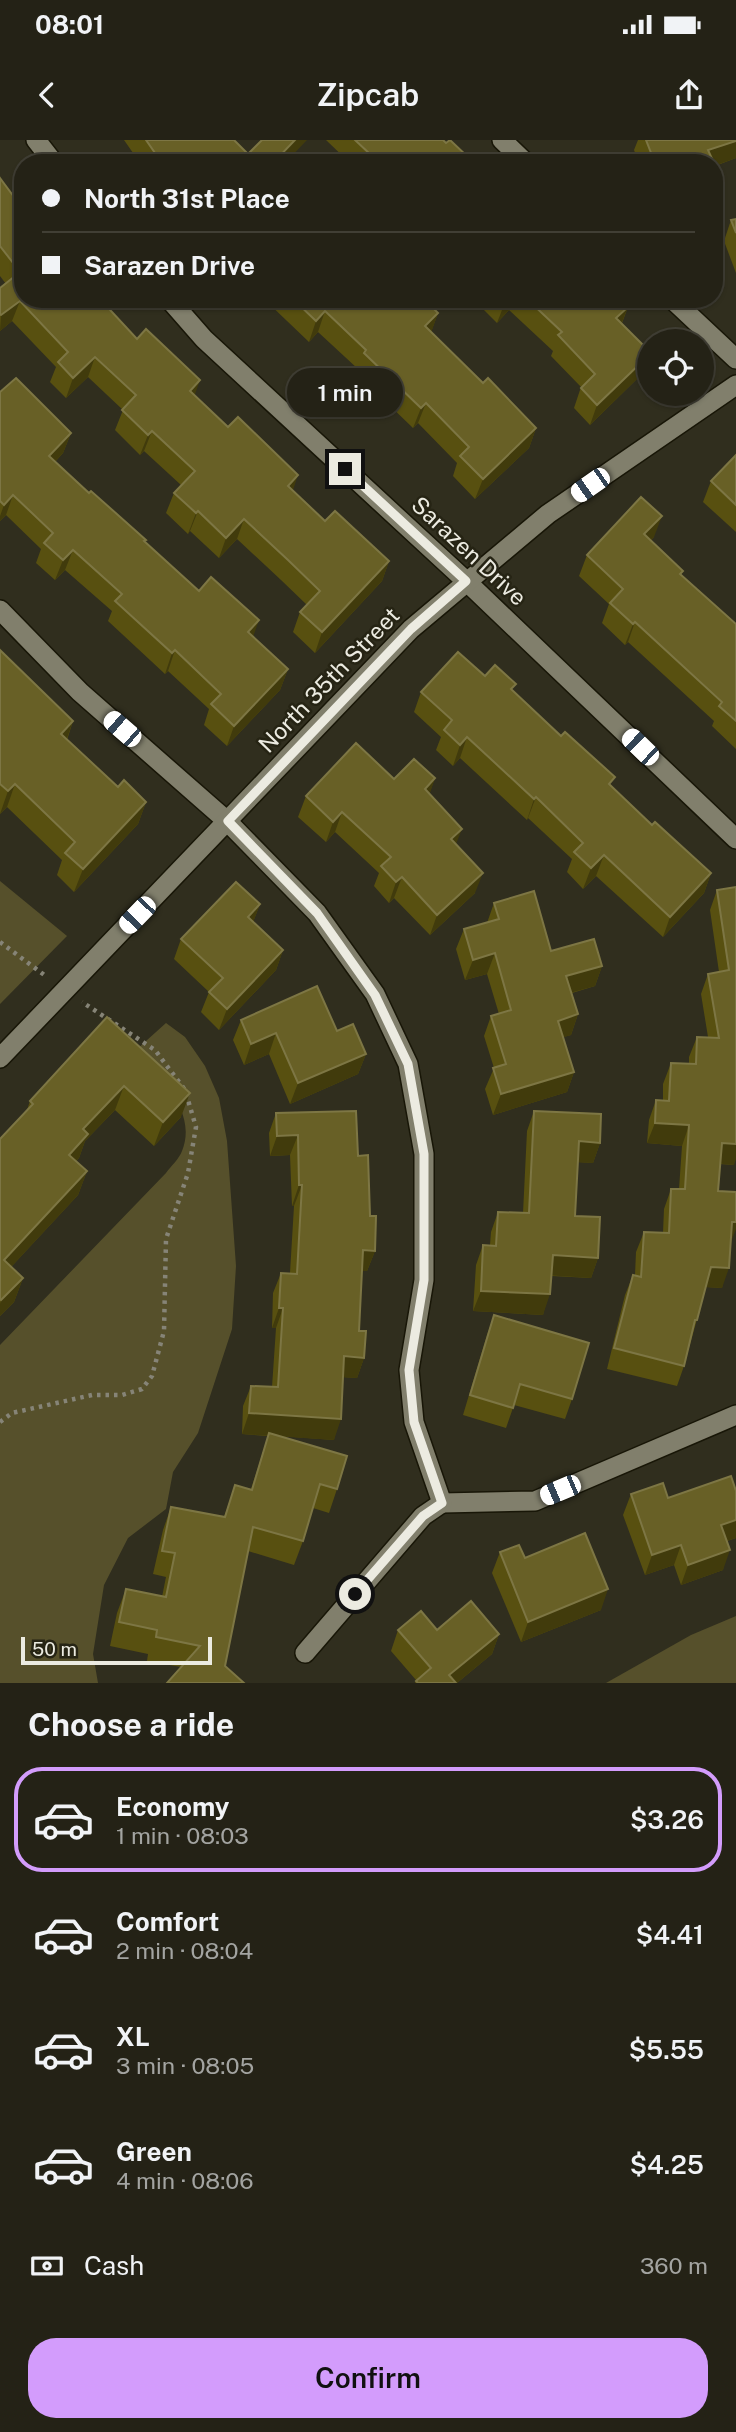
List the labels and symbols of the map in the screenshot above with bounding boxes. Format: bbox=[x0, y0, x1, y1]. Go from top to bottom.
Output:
callout: 1 min bbox=[287, 368, 403, 416]
route end bbox=[329, 453, 361, 485]
car bbox=[567, 464, 614, 506]
street label: Sarazen Drive bbox=[406, 491, 532, 611]
street label: North 35th Street bbox=[253, 602, 405, 758]
car bbox=[100, 707, 145, 751]
car bbox=[618, 725, 663, 769]
car bbox=[115, 893, 160, 937]
car bbox=[537, 1472, 584, 1508]
route start bbox=[339, 1578, 371, 1610]
scale bar bbox=[21, 1634, 212, 1666]

